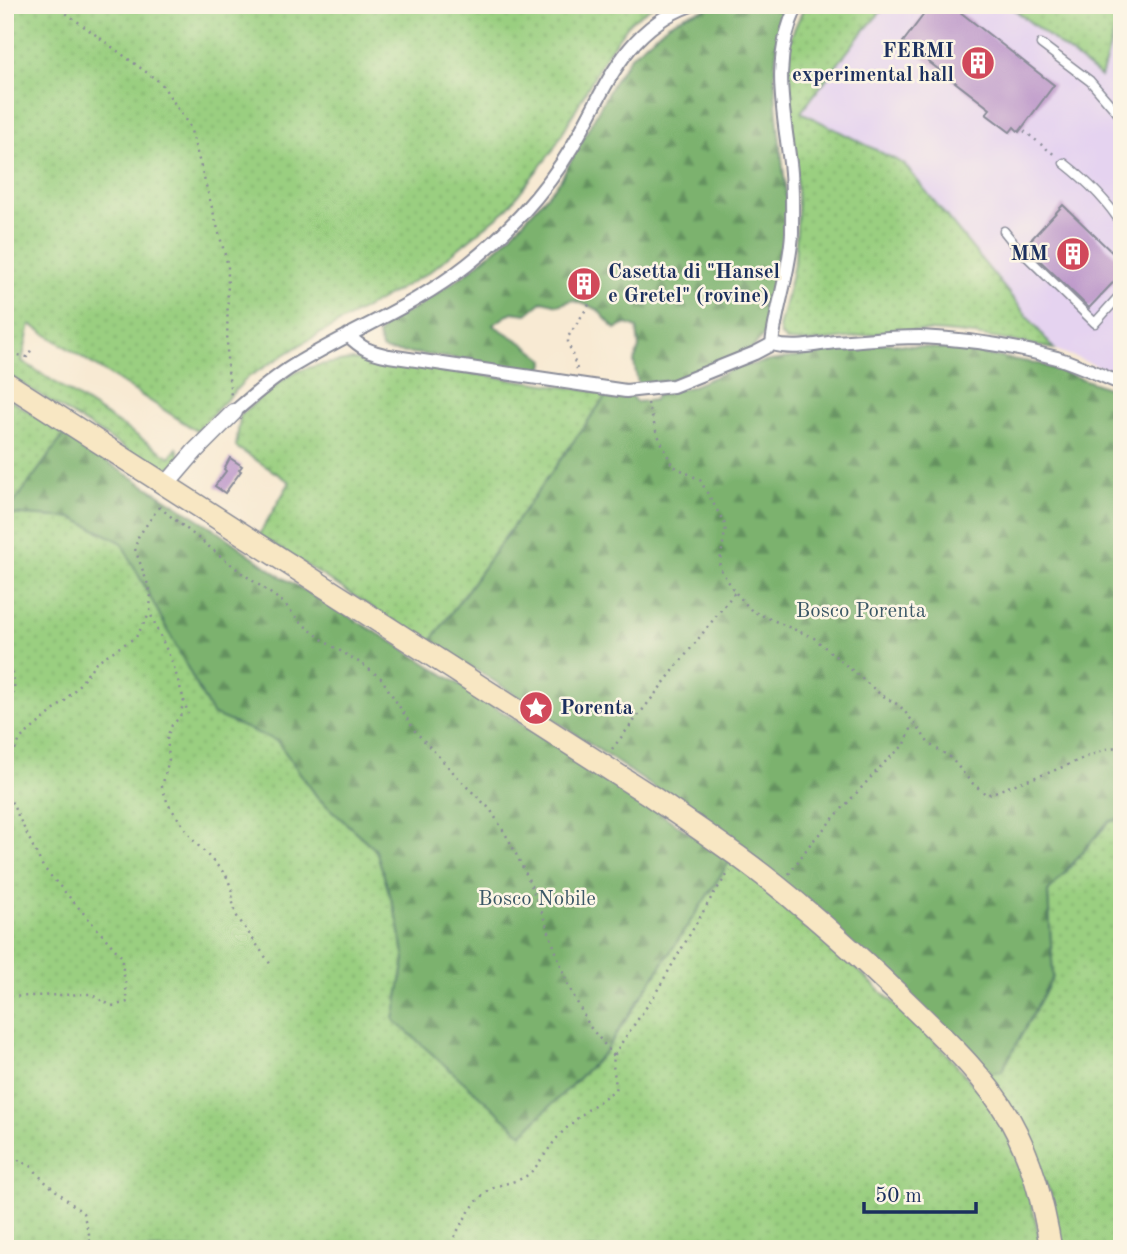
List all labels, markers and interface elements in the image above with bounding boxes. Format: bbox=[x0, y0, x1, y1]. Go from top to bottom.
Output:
place label: FERMI experimental hall bbox=[792, 41, 954, 86]
building icon: FERMI experimental hall bbox=[959, 44, 997, 82]
building icon: MM bbox=[1054, 235, 1092, 273]
place label: MM bbox=[1011, 244, 1048, 265]
place label: Casetta di "Hansel e Gretel" (rovine) bbox=[608, 262, 780, 307]
building icon: Casetta di "Hansel e Gretel" (rovine) bbox=[565, 265, 603, 303]
park label: Bosco Porenta bbox=[796, 601, 926, 622]
place icon: Porenta bbox=[517, 689, 555, 727]
place label: Porenta bbox=[560, 698, 634, 719]
park label: Bosco Nobile bbox=[478, 889, 596, 910]
scale bar bbox=[864, 1170, 976, 1214]
text: 50 m bbox=[875, 1186, 922, 1207]

